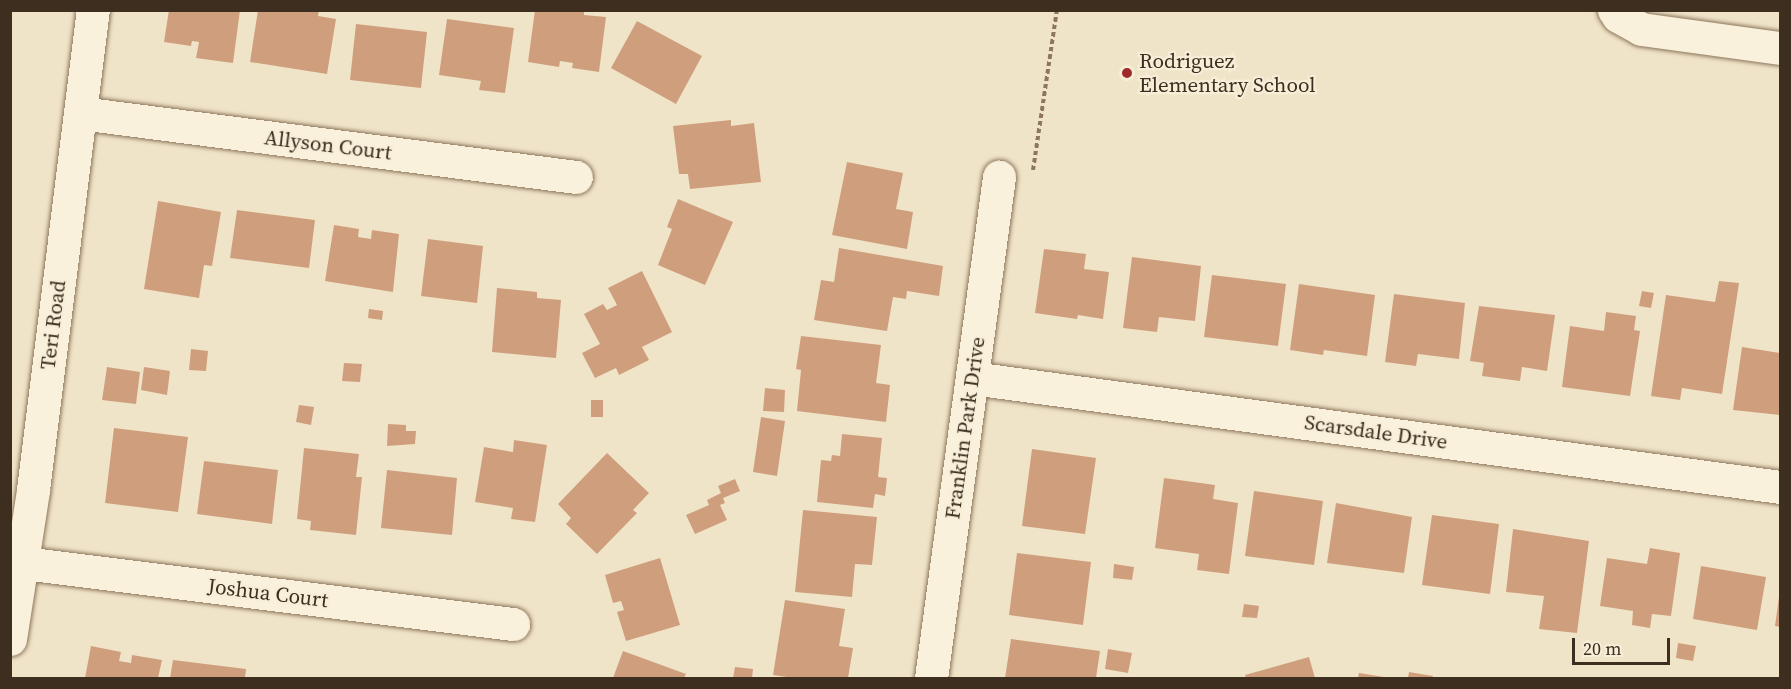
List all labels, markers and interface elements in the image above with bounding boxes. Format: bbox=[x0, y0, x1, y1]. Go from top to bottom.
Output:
place label: Rodriguez Elementary School bbox=[1139, 48, 1316, 98]
marker: Rodriguez Elementary School bbox=[1120, 66, 1134, 80]
street label: Allyson Court bbox=[263, 125, 393, 165]
street label: Teri Road bbox=[35, 279, 71, 371]
street label: Franklin Park Drive bbox=[940, 335, 990, 521]
street label: Scarsdale Drive bbox=[1303, 409, 1449, 455]
street label: Joshua Court bbox=[206, 573, 330, 613]
scale bar bbox=[1575, 626, 1672, 664]
text: 20 m bbox=[1583, 636, 1621, 661]

